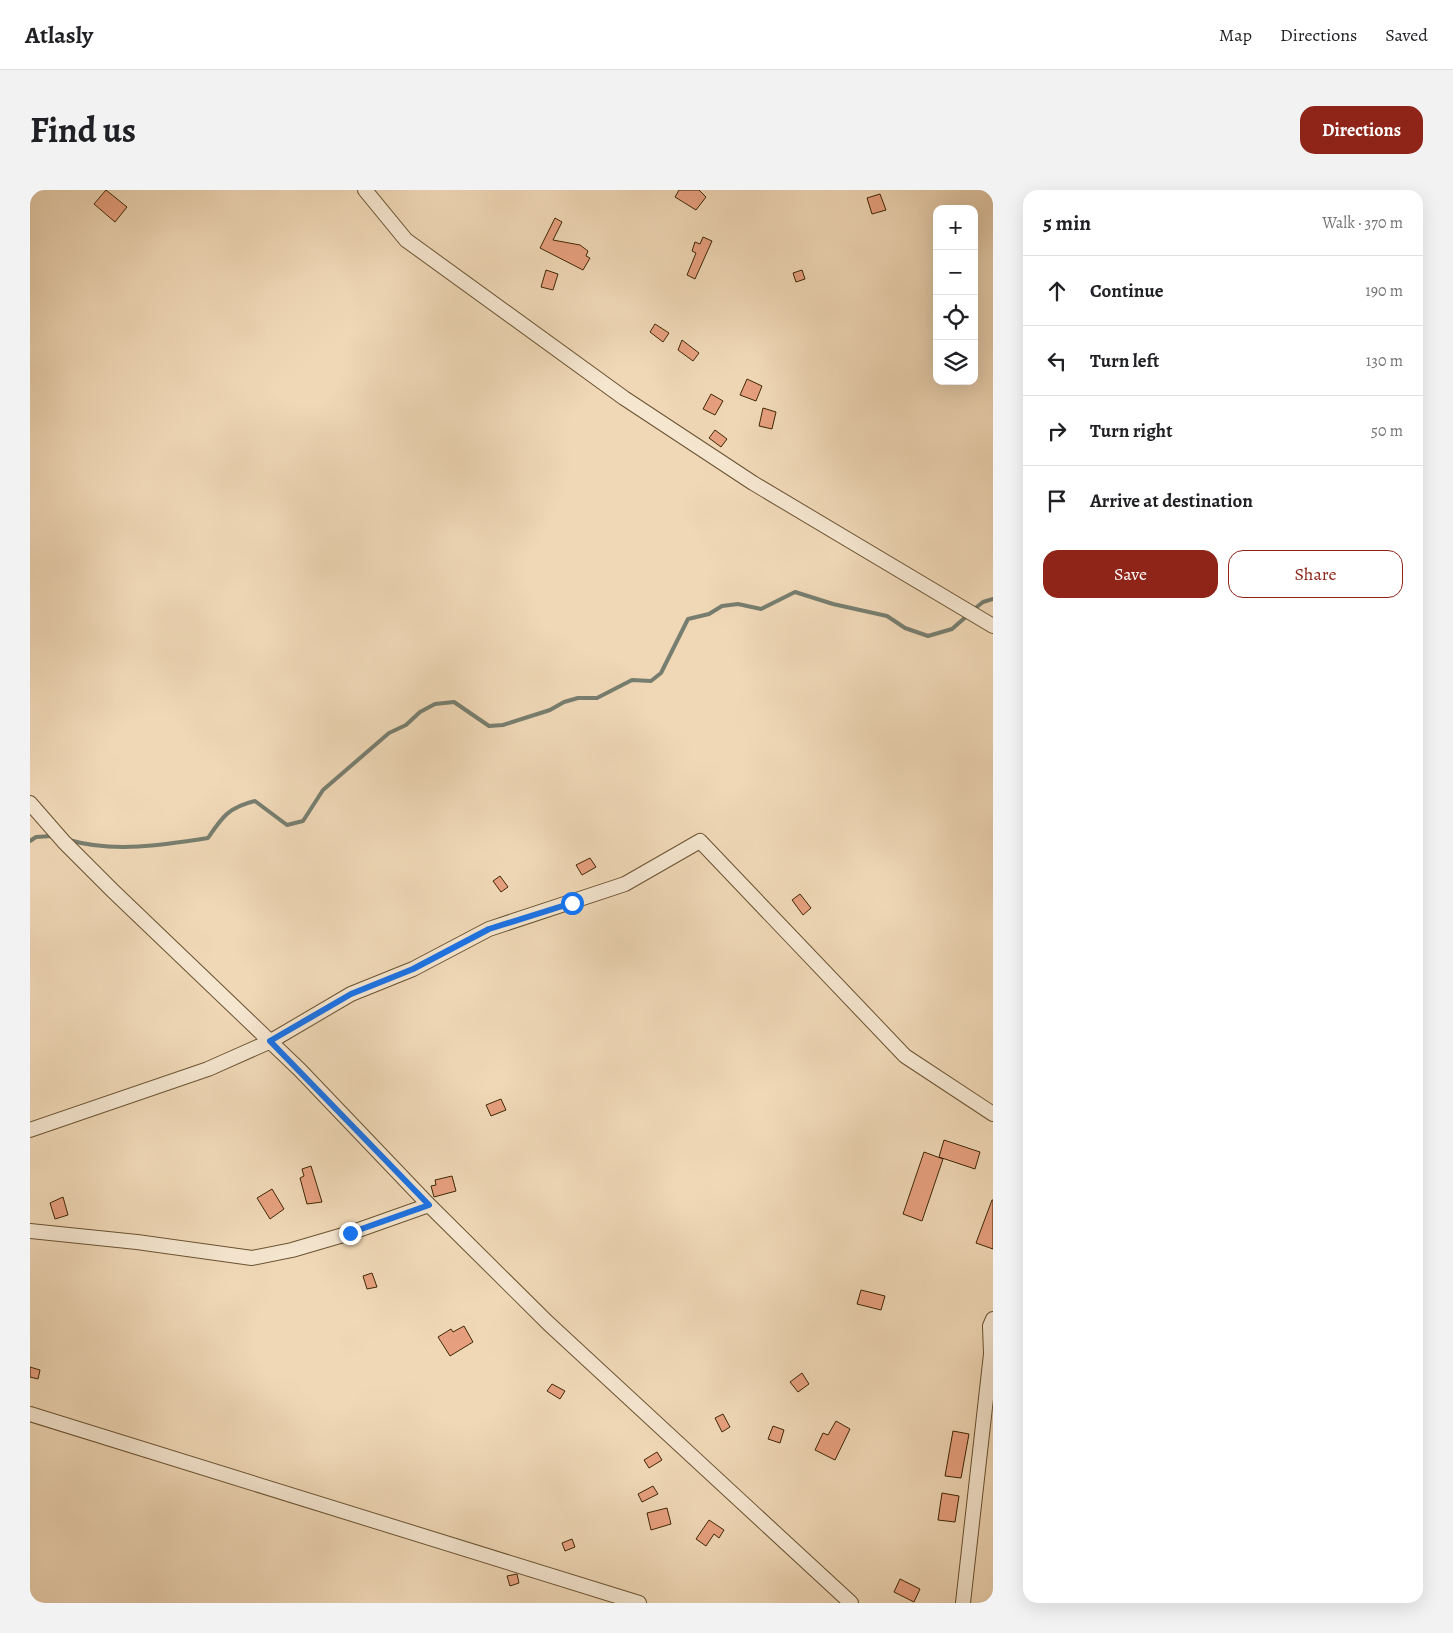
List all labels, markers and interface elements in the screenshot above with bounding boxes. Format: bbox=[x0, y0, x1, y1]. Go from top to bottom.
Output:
text: Atlasly bbox=[25, 19, 93, 51]
text: Map bbox=[1219, 23, 1252, 47]
text: Directions bbox=[1280, 23, 1357, 47]
text: Saved bbox=[1385, 23, 1428, 47]
text: Find us bbox=[30, 106, 136, 154]
button: Directions bbox=[1300, 106, 1423, 154]
map controls bbox=[933, 205, 978, 385]
button: + bbox=[933, 205, 978, 250]
text: 5 min bbox=[1043, 209, 1091, 237]
text: Walk · 370 m bbox=[1322, 212, 1403, 234]
button: − bbox=[933, 250, 978, 295]
icon: ahead bbox=[1043, 277, 1071, 305]
text: Continue bbox=[1090, 278, 1164, 304]
text: 190 m bbox=[1365, 280, 1403, 302]
button: locate bbox=[933, 295, 978, 340]
button: layers bbox=[933, 340, 978, 385]
icon: left bbox=[1043, 347, 1071, 375]
text: Turn left bbox=[1090, 348, 1159, 374]
text: 130 m bbox=[1366, 350, 1403, 372]
icon: right bbox=[1043, 417, 1071, 445]
text: Turn right bbox=[1090, 418, 1172, 444]
text: 50 m bbox=[1371, 420, 1403, 442]
icon: arrive bbox=[1043, 487, 1071, 515]
text: Arrive at destination bbox=[1090, 488, 1253, 514]
button: Save bbox=[1043, 550, 1218, 598]
button: Share bbox=[1228, 550, 1403, 598]
route start bbox=[561, 892, 584, 915]
route end bbox=[339, 1222, 362, 1245]

